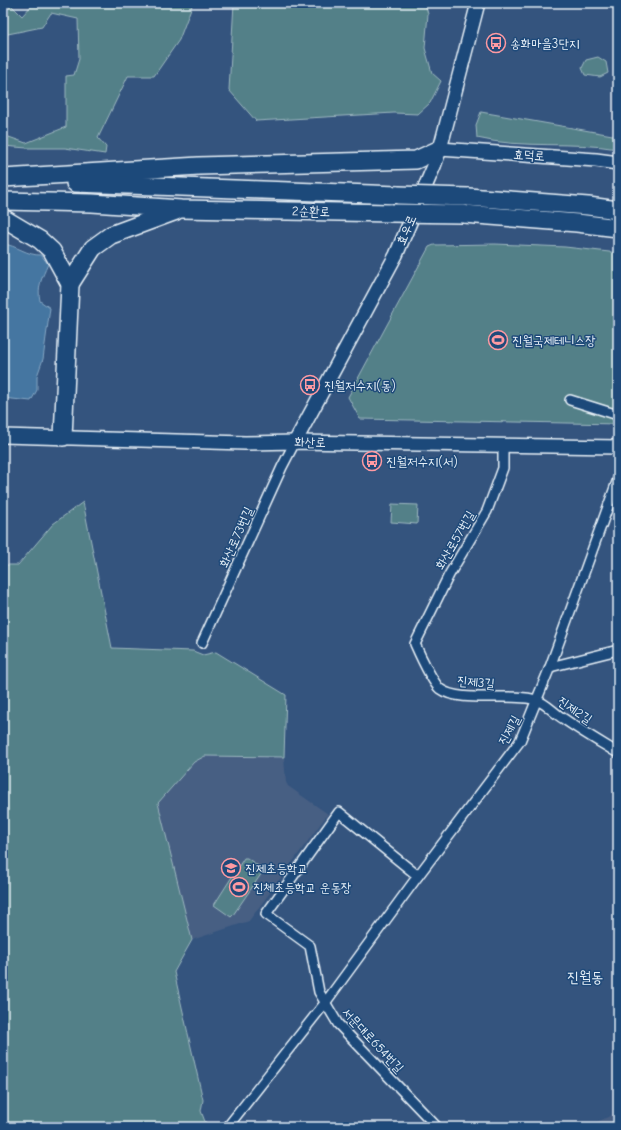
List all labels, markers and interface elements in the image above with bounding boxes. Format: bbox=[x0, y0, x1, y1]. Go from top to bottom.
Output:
bus stop icon: 송화마을3단지 bbox=[485, 32, 507, 54]
place label: 송화마을3단지 bbox=[510, 36, 579, 51]
street label: 효덕로 bbox=[513, 146, 545, 164]
street label: 2순환로 bbox=[292, 203, 330, 219]
street label: 효우로 bbox=[393, 213, 419, 247]
sports icon: 진월국제테니스장 bbox=[487, 329, 509, 351]
place label: 진월국제테니스장 bbox=[512, 333, 596, 348]
bus stop icon: 진월저수지(동) bbox=[299, 374, 321, 396]
place label: 진월저수지(동) bbox=[324, 378, 396, 393]
street label: 화산로 bbox=[294, 434, 326, 450]
bus stop icon: 진월저수지(서) bbox=[361, 450, 383, 472]
place label: 진월저수지(서) bbox=[386, 454, 458, 469]
street label: 화산로73번길 bbox=[216, 504, 256, 570]
street label: 화산로57번길 bbox=[432, 508, 478, 572]
street label: 진제3길 bbox=[456, 673, 496, 691]
street label: 진제2길 bbox=[555, 693, 595, 727]
street label: 진제길 bbox=[495, 713, 523, 747]
school or university icon: 진제초등학교 bbox=[220, 857, 242, 879]
place label: 진제초등학교 bbox=[245, 861, 308, 876]
sports icon: 진체초등학교 운동장 bbox=[228, 876, 250, 898]
place label: 진체초등학교 운동장 bbox=[253, 880, 352, 895]
district label: 진월동 bbox=[567, 968, 603, 986]
street label: 서문대로654번길 bbox=[339, 1004, 407, 1076]

